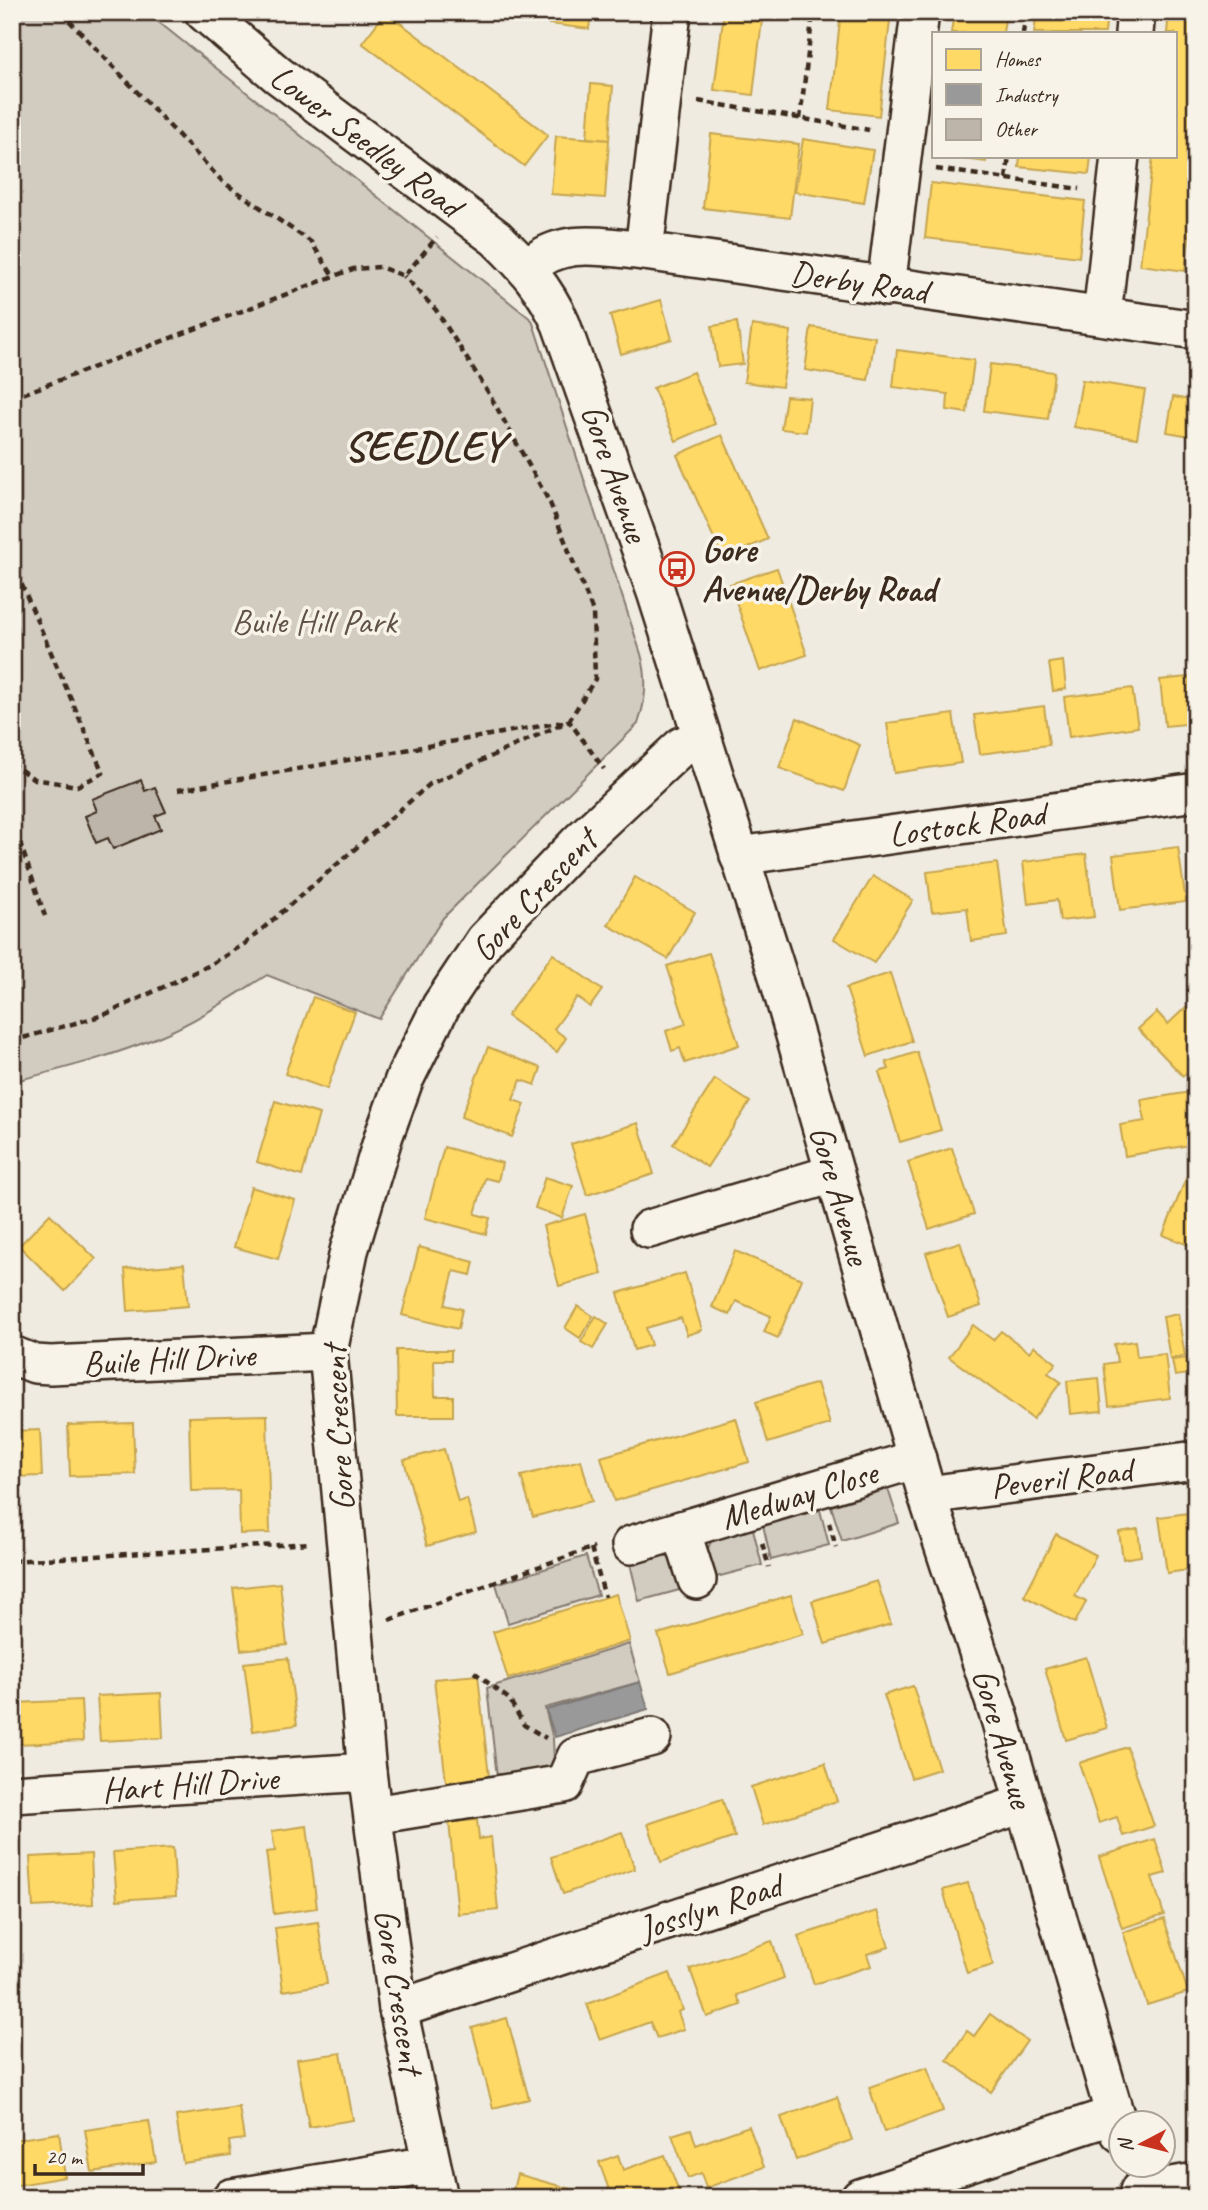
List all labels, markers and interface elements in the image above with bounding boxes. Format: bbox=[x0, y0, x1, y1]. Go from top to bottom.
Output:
legend bbox=[932, 32, 1176, 158]
text: Homes bbox=[995, 46, 1042, 72]
street label: Lower Seedley Road bbox=[261, 54, 475, 231]
text: Industry bbox=[995, 82, 1059, 108]
text: Other bbox=[995, 116, 1038, 142]
street label: Derby Road bbox=[788, 250, 936, 315]
street label: Gore Avenue bbox=[571, 398, 660, 550]
district label: SEEDLEY bbox=[344, 420, 513, 473]
place label: Gore Avenue/Derby Road bbox=[702, 527, 941, 612]
bus stop icon: Gore Avenue/Derby Road bbox=[658, 550, 696, 588]
park label: Buile Hill Park bbox=[232, 599, 399, 644]
street label: Lostock Road bbox=[886, 790, 1053, 857]
street label: Gore Crescent bbox=[461, 816, 610, 971]
street label: Gore Avenue bbox=[799, 1120, 882, 1272]
street label: Buile Hill Drive bbox=[82, 1332, 259, 1386]
street label: Gore Crescent bbox=[311, 1340, 365, 1512]
street label: Peveril Road bbox=[988, 1446, 1139, 1509]
street label: Medway Close bbox=[715, 1449, 885, 1540]
street label: Gore Avenue bbox=[962, 1663, 1045, 1815]
street label: Hart Hill Drive bbox=[100, 1755, 282, 1813]
street label: Josslyn Road bbox=[631, 1861, 792, 1952]
street label: Gore Crescent bbox=[364, 1906, 435, 2081]
north arrow bbox=[1106, 2108, 1176, 2178]
scale bar bbox=[35, 2133, 144, 2177]
text: N bbox=[1113, 2135, 1139, 2153]
text: 20 m bbox=[46, 2144, 84, 2170]

